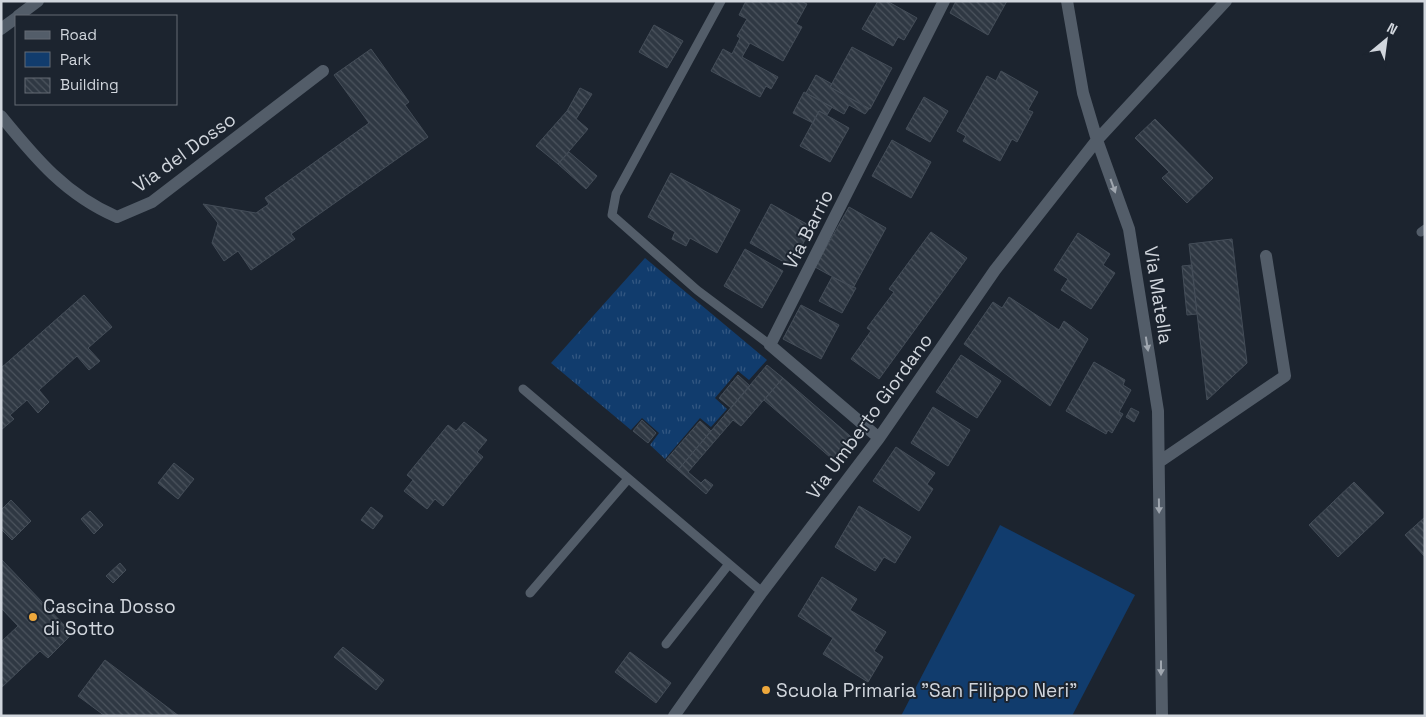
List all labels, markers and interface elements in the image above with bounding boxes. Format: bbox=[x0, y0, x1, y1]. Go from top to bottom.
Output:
legend bbox=[15, 15, 178, 105]
north arrow bbox=[1361, 15, 1411, 65]
text: N bbox=[1384, 18, 1401, 39]
text: Road bbox=[60, 25, 97, 44]
text: Park bbox=[60, 50, 91, 69]
text: Building bbox=[60, 75, 119, 94]
street label: Via del Dosso bbox=[128, 107, 241, 198]
one-way arrow bbox=[1109, 179, 1117, 194]
street label: Via Barrio bbox=[778, 185, 839, 273]
street label: Via Matella bbox=[1138, 244, 1179, 346]
street label: Via Umberto Giordano bbox=[801, 328, 938, 504]
one-way arrow bbox=[1144, 336, 1152, 352]
one-way arrow bbox=[1155, 498, 1163, 514]
place label: Cascina Dosso di Sotto bbox=[43, 594, 176, 641]
marker: Cascina Dosso di Sotto bbox=[27, 611, 39, 623]
one-way arrow bbox=[1157, 661, 1165, 677]
place label: Scuola Primaria "San Filippo Neri" bbox=[776, 678, 1077, 703]
marker: Scuola Primaria "San Filippo Neri" bbox=[760, 684, 772, 696]

